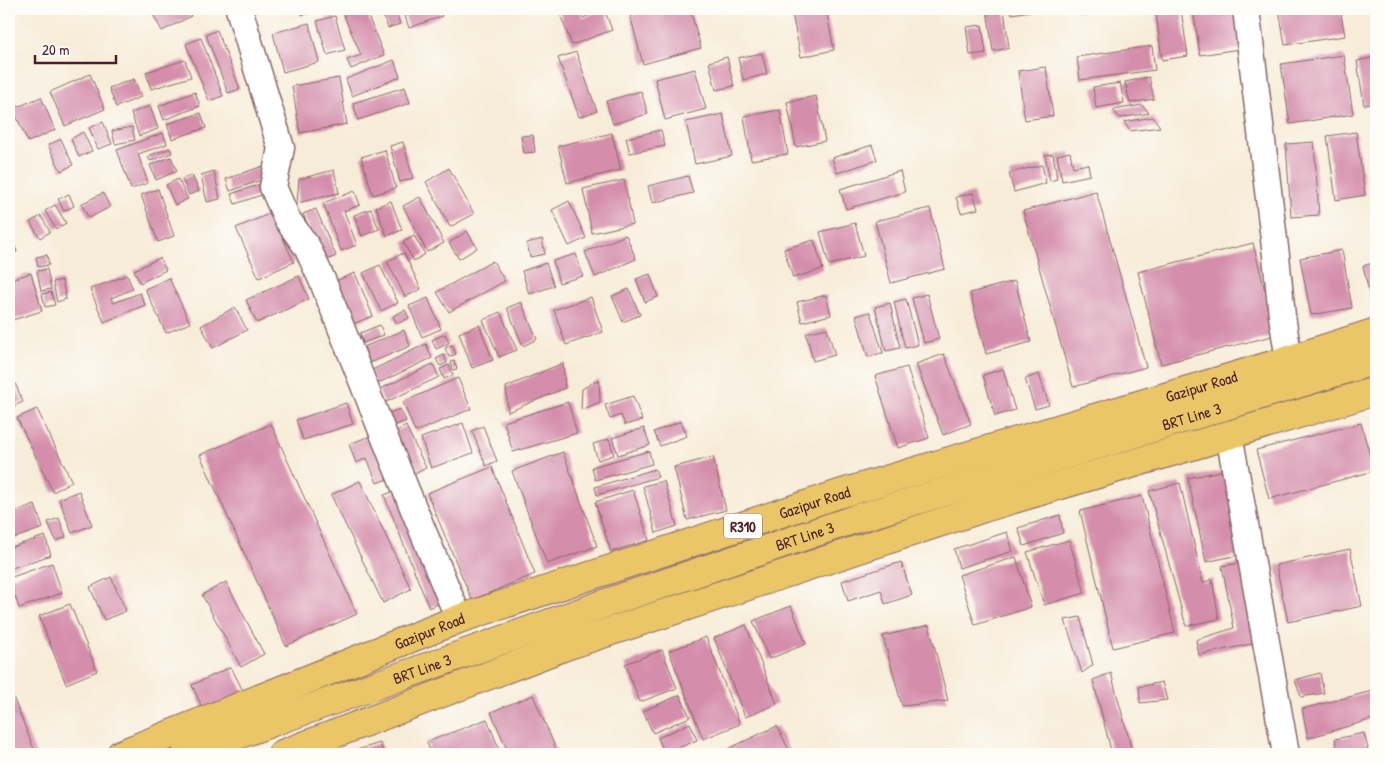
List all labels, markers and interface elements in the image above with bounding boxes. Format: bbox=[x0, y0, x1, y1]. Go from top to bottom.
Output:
scale bar bbox=[35, 32, 116, 64]
text: 20 m bbox=[42, 39, 69, 60]
street label: Gazipur Road bbox=[1163, 365, 1240, 407]
street label: BRT Line 3 bbox=[1159, 397, 1224, 436]
street label: Gazipur Road bbox=[776, 480, 853, 524]
road number: R310 bbox=[724, 514, 762, 538]
street label: BRT Line 3 bbox=[772, 516, 837, 556]
street label: Gazipur Road bbox=[391, 607, 467, 655]
street label: BRT Line 3 bbox=[390, 648, 454, 689]

